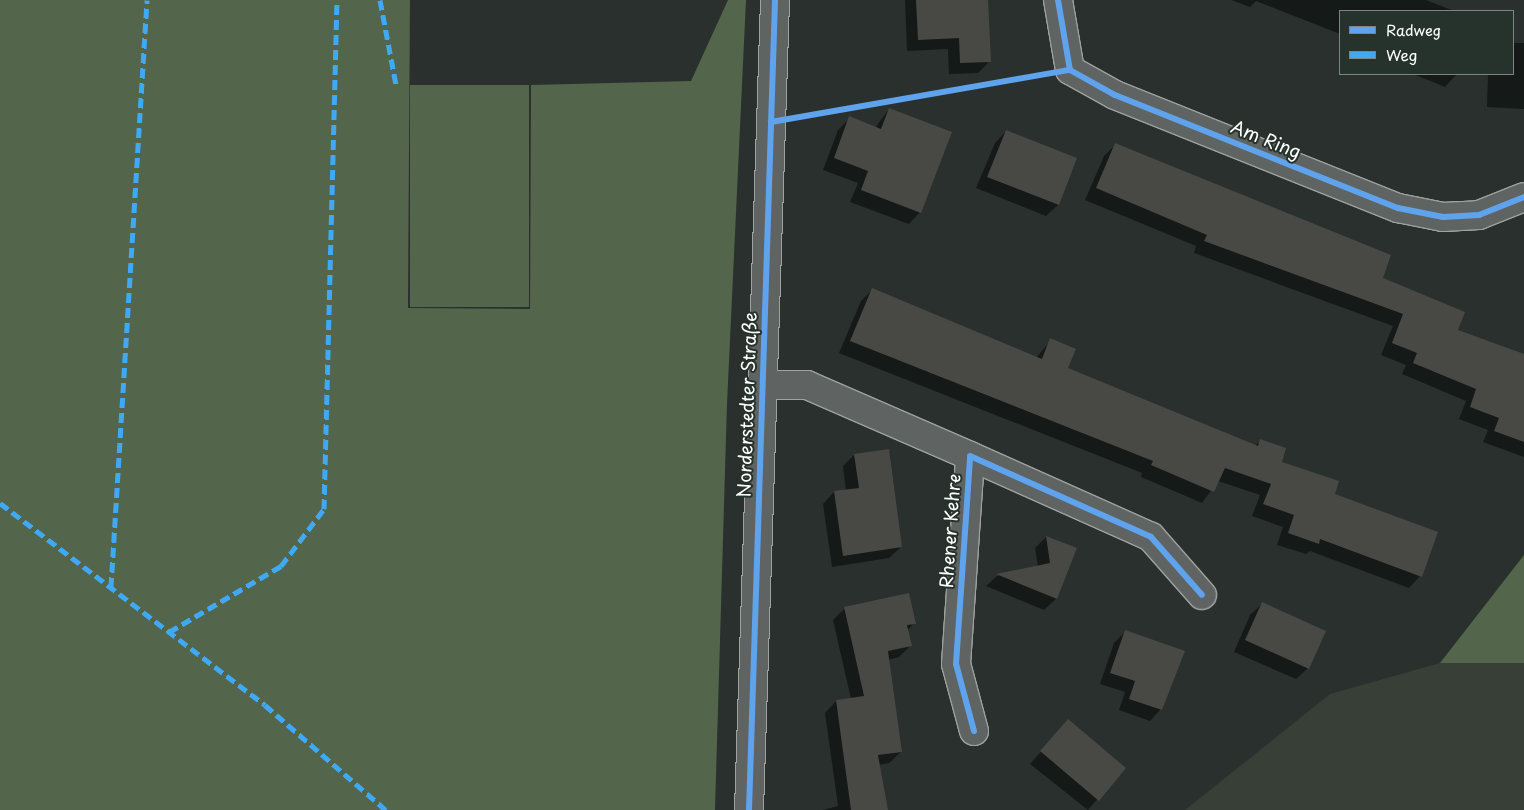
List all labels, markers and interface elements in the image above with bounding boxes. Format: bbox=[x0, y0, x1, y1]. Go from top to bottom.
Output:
legend bbox=[1339, 10, 1514, 75]
text: Radweg bbox=[1386, 18, 1441, 41]
text: Weg bbox=[1386, 43, 1417, 66]
street label: Am Ring bbox=[1228, 115, 1304, 163]
street label: Norderstedter Straße bbox=[733, 311, 761, 499]
street label: Rhener Kehre bbox=[935, 473, 965, 589]

